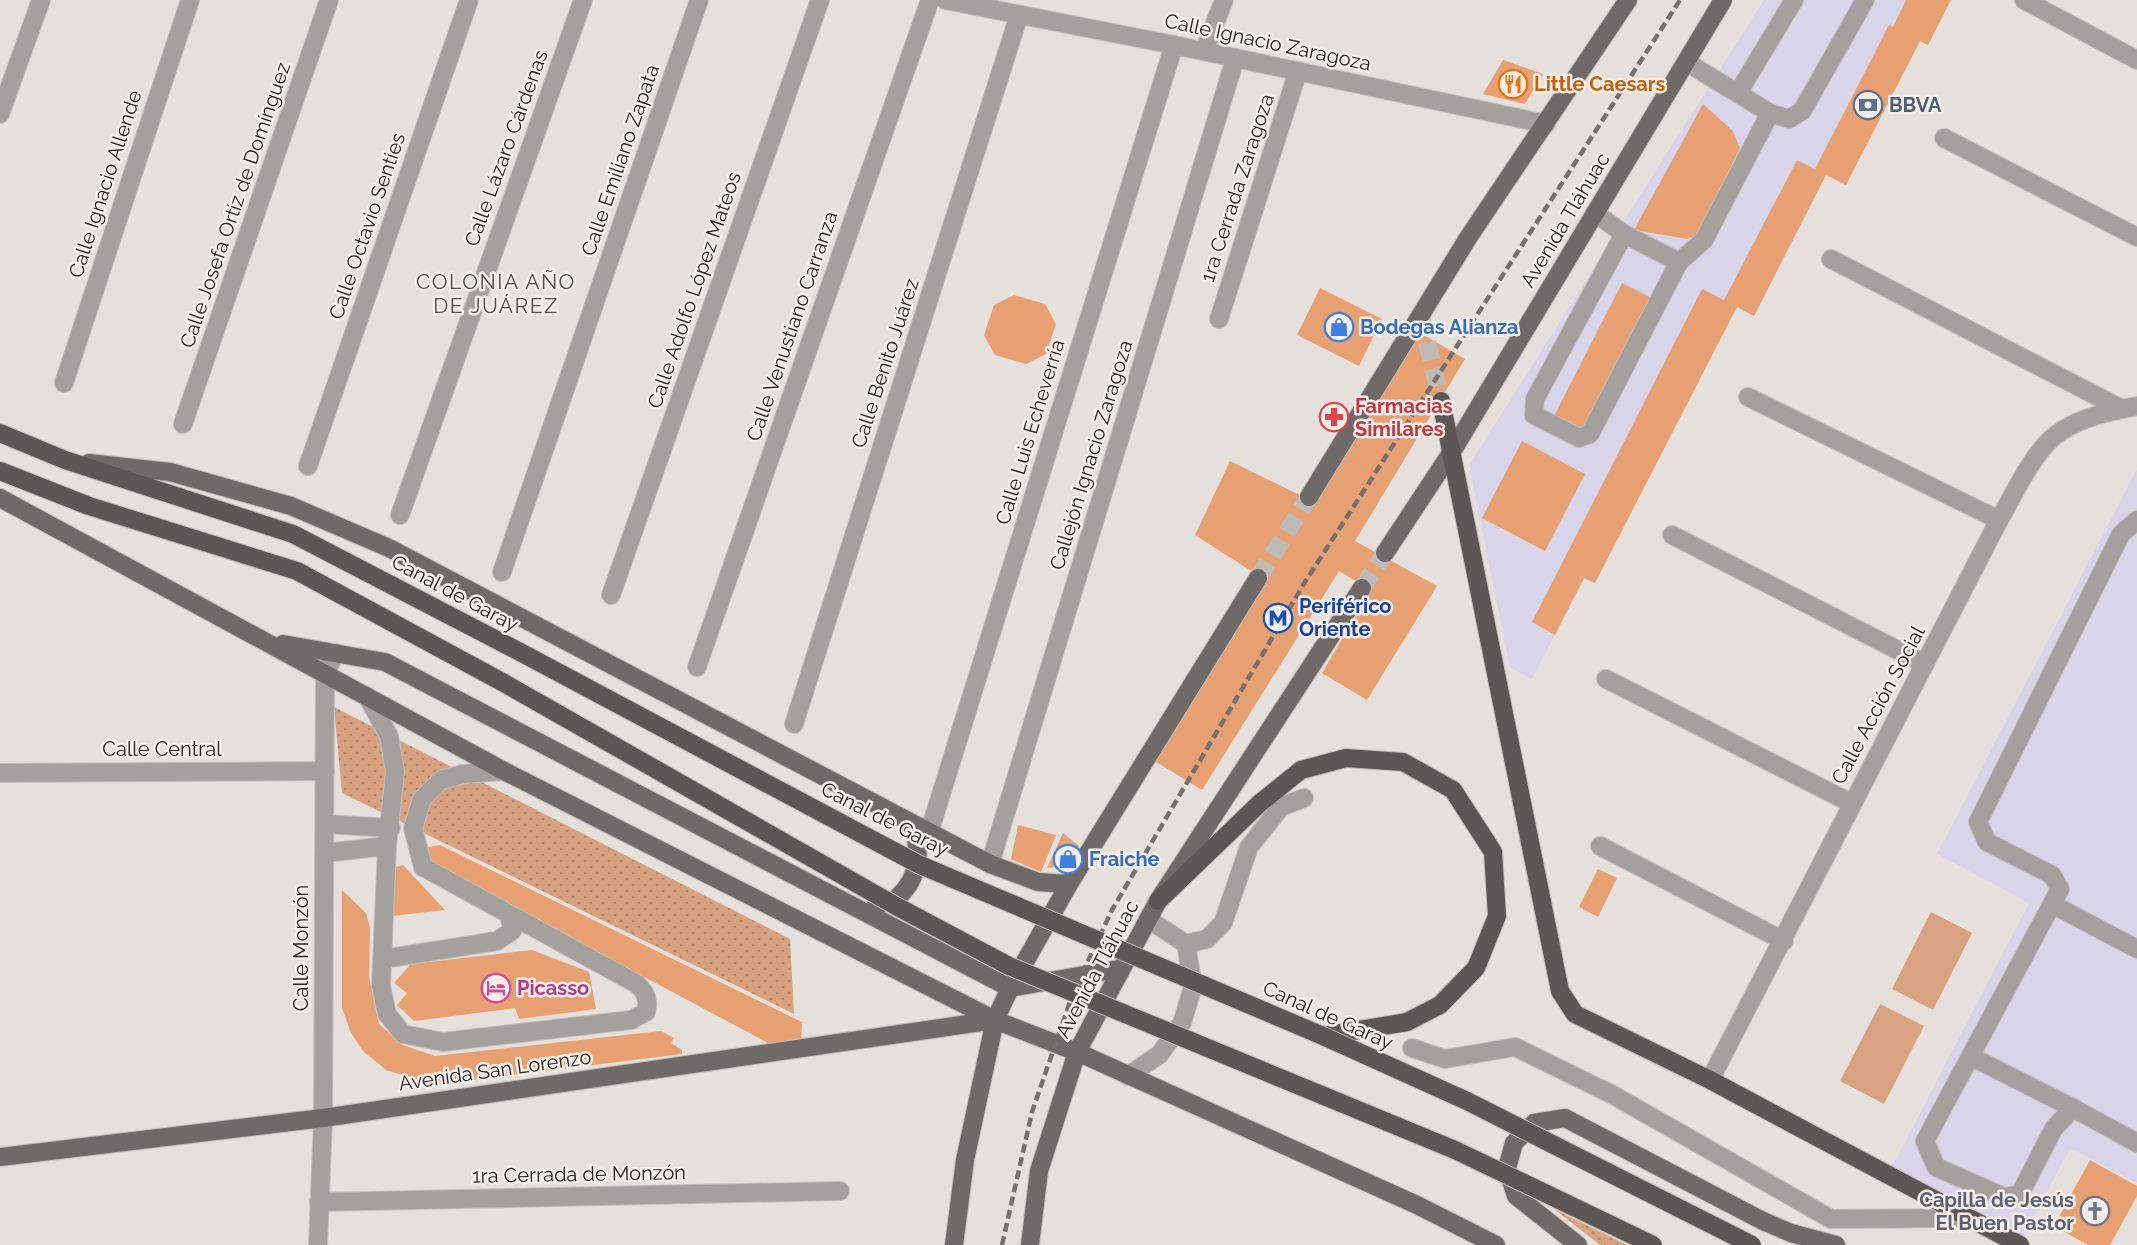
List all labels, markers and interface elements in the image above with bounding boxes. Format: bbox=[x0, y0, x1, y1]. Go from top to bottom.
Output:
street label: Calle Ignacio Zaragoza bbox=[1163, 8, 1373, 76]
street label: Calle Lázaro Cárdenas bbox=[459, 47, 553, 249]
street label: Calle Josefa Ortiz de Domínguez bbox=[175, 59, 295, 351]
street label: Calle Emiliano Zapata bbox=[576, 61, 664, 259]
restaurant icon: Little Caesars bbox=[1497, 68, 1529, 100]
place label: Little Caesars bbox=[1534, 72, 1666, 96]
street label: Calle Ignacio Allende bbox=[63, 87, 147, 281]
bank icon: BBVA bbox=[1852, 89, 1884, 121]
street label: 1ra Cerrada Zaragoza bbox=[1195, 91, 1279, 285]
place label: BBVA bbox=[1889, 93, 1942, 117]
street label: Calle Octavio Senties bbox=[324, 130, 410, 322]
street label: Avenida Tláhuac bbox=[1515, 148, 1615, 292]
street label: Calle Adolfo López Mateos bbox=[642, 169, 746, 411]
street label: Calle Venustiano Carranza bbox=[741, 208, 843, 444]
district label: COLONIA AÑO DE JUÁREZ bbox=[416, 269, 576, 318]
street label: Calle Benito Juárez bbox=[846, 275, 924, 451]
shop icon: Bodegas Alianza bbox=[1323, 311, 1355, 343]
place label: Bodegas Alianza bbox=[1360, 315, 1519, 339]
street label: Calle Luis Echeverría bbox=[990, 337, 1070, 527]
street label: Callejón Ignacio Zaragoza bbox=[1045, 337, 1137, 573]
place label: Farmacias Similares bbox=[1355, 394, 1453, 441]
pharmacy icon: Farmacias Similares bbox=[1318, 401, 1350, 433]
street label: Canal de Garay bbox=[388, 550, 523, 637]
place label: Periférico Oriente bbox=[1299, 594, 1391, 641]
metro station icon: Periférico Oriente bbox=[1262, 602, 1294, 634]
street label: Calle Acción Social bbox=[1826, 621, 1930, 788]
street label: Calle Central bbox=[102, 737, 222, 761]
street label: Canal de Garay bbox=[817, 777, 953, 862]
shop icon: Fraiche bbox=[1052, 843, 1084, 875]
place label: Fraiche bbox=[1089, 847, 1160, 871]
street label: Calle Monzón bbox=[289, 885, 313, 1011]
street label: Avenida Tláhuac bbox=[1051, 896, 1143, 1042]
hotel icon: Picasso bbox=[480, 972, 512, 1004]
place label: Picasso bbox=[517, 976, 589, 1000]
street label: Canal de Garay bbox=[1259, 976, 1397, 1054]
street label: Avenida San Lorenzo bbox=[397, 1045, 593, 1095]
street label: 1ra Cerrada de Monzón bbox=[472, 1160, 686, 1188]
place label: Capilla de Jesús El Buen Pastor bbox=[1919, 1188, 2074, 1235]
church icon: Capilla de Jesús El Buen Pastor bbox=[2079, 1195, 2111, 1227]

